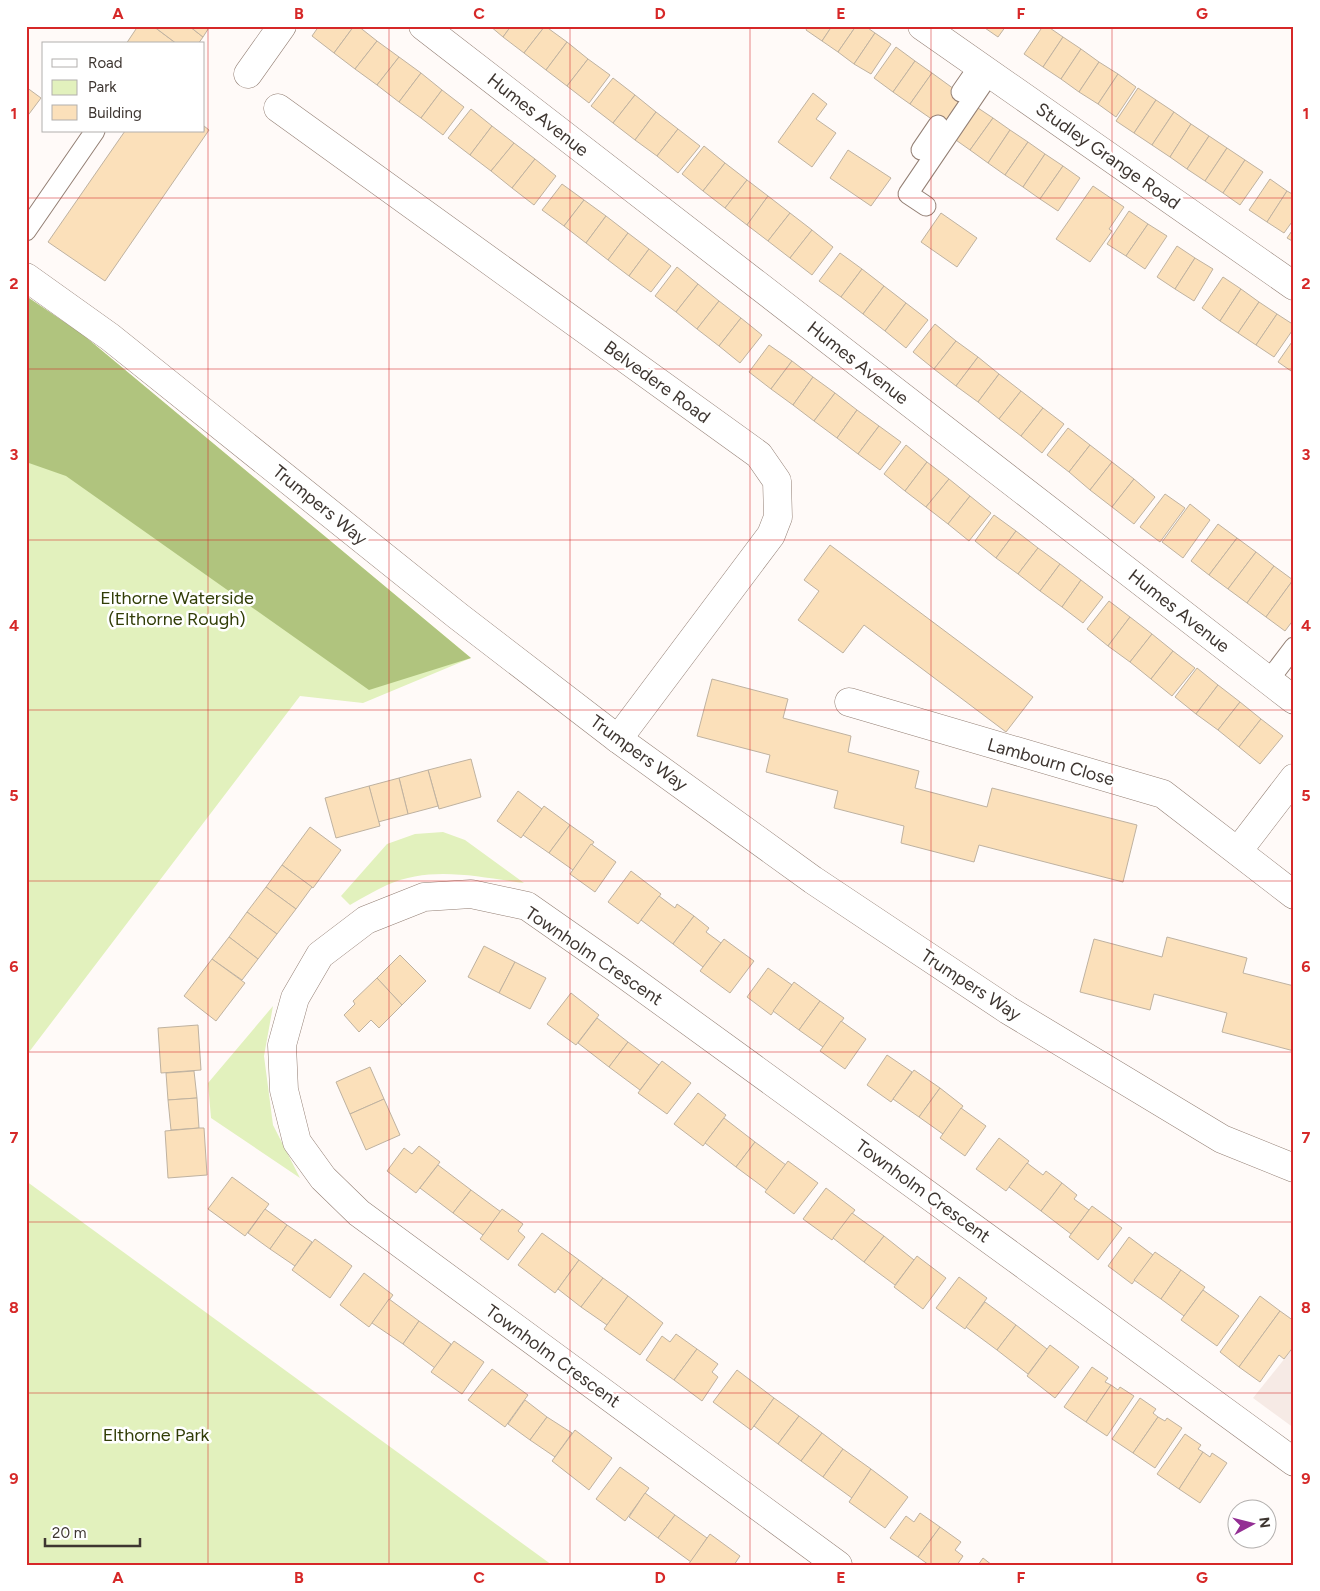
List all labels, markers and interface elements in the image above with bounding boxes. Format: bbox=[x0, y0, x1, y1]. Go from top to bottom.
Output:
text: A bbox=[112, 4, 124, 23]
text: B bbox=[294, 4, 304, 23]
text: C bbox=[473, 4, 485, 23]
text: D bbox=[654, 4, 666, 23]
text: E bbox=[836, 4, 846, 23]
text: F bbox=[1017, 4, 1026, 23]
text: G bbox=[1196, 4, 1208, 23]
legend bbox=[42, 42, 205, 132]
text: Road bbox=[88, 54, 123, 72]
street label: Humes Avenue bbox=[483, 69, 593, 161]
text: Park bbox=[88, 78, 117, 96]
street label: Studley Grange Road bbox=[1032, 98, 1184, 214]
text: 1 bbox=[11, 104, 17, 123]
text: Building bbox=[88, 104, 142, 122]
text: 1 bbox=[1303, 104, 1309, 123]
text: 2 bbox=[9, 274, 19, 293]
text: 2 bbox=[1301, 274, 1311, 293]
street label: Humes Avenue bbox=[803, 317, 913, 409]
street label: Belvedere Road bbox=[600, 336, 714, 428]
text: 3 bbox=[10, 445, 19, 464]
text: 3 bbox=[1302, 445, 1311, 464]
street label: Trumpers Way bbox=[268, 460, 372, 550]
street label: Humes Avenue bbox=[1124, 565, 1234, 657]
park label: Elthorne Waterside (Elthorne Rough) bbox=[100, 587, 254, 630]
text: 4 bbox=[9, 616, 19, 635]
text: 4 bbox=[1301, 616, 1311, 635]
street label: Trumpers Way bbox=[586, 710, 692, 796]
street label: Lambourn Close bbox=[985, 733, 1117, 791]
text: 5 bbox=[9, 786, 19, 805]
text: 5 bbox=[1301, 786, 1311, 805]
street label: Townholm Crescent bbox=[521, 902, 667, 1010]
street label: Trumpers Way bbox=[917, 944, 1026, 1026]
text: 6 bbox=[9, 957, 19, 976]
text: 6 bbox=[1301, 957, 1311, 976]
text: 7 bbox=[10, 1128, 19, 1147]
text: 7 bbox=[1302, 1128, 1311, 1147]
street label: Townholm Crescent bbox=[851, 1135, 995, 1247]
text: 8 bbox=[9, 1298, 19, 1317]
text: 8 bbox=[1301, 1298, 1311, 1317]
street label: Townholm Crescent bbox=[481, 1300, 625, 1412]
park label: Elthorne Park bbox=[103, 1424, 210, 1446]
text: 9 bbox=[9, 1469, 19, 1488]
text: 9 bbox=[1301, 1469, 1311, 1488]
north arrow bbox=[1228, 1498, 1278, 1548]
scale bar bbox=[45, 1516, 140, 1548]
text: N bbox=[1255, 1516, 1274, 1529]
text: 20 m bbox=[52, 1524, 86, 1542]
text: A bbox=[112, 1568, 124, 1587]
text: B bbox=[294, 1568, 304, 1587]
text: C bbox=[473, 1568, 485, 1587]
text: D bbox=[654, 1568, 666, 1587]
text: E bbox=[836, 1568, 846, 1587]
text: F bbox=[1017, 1568, 1026, 1587]
text: G bbox=[1196, 1568, 1208, 1587]

